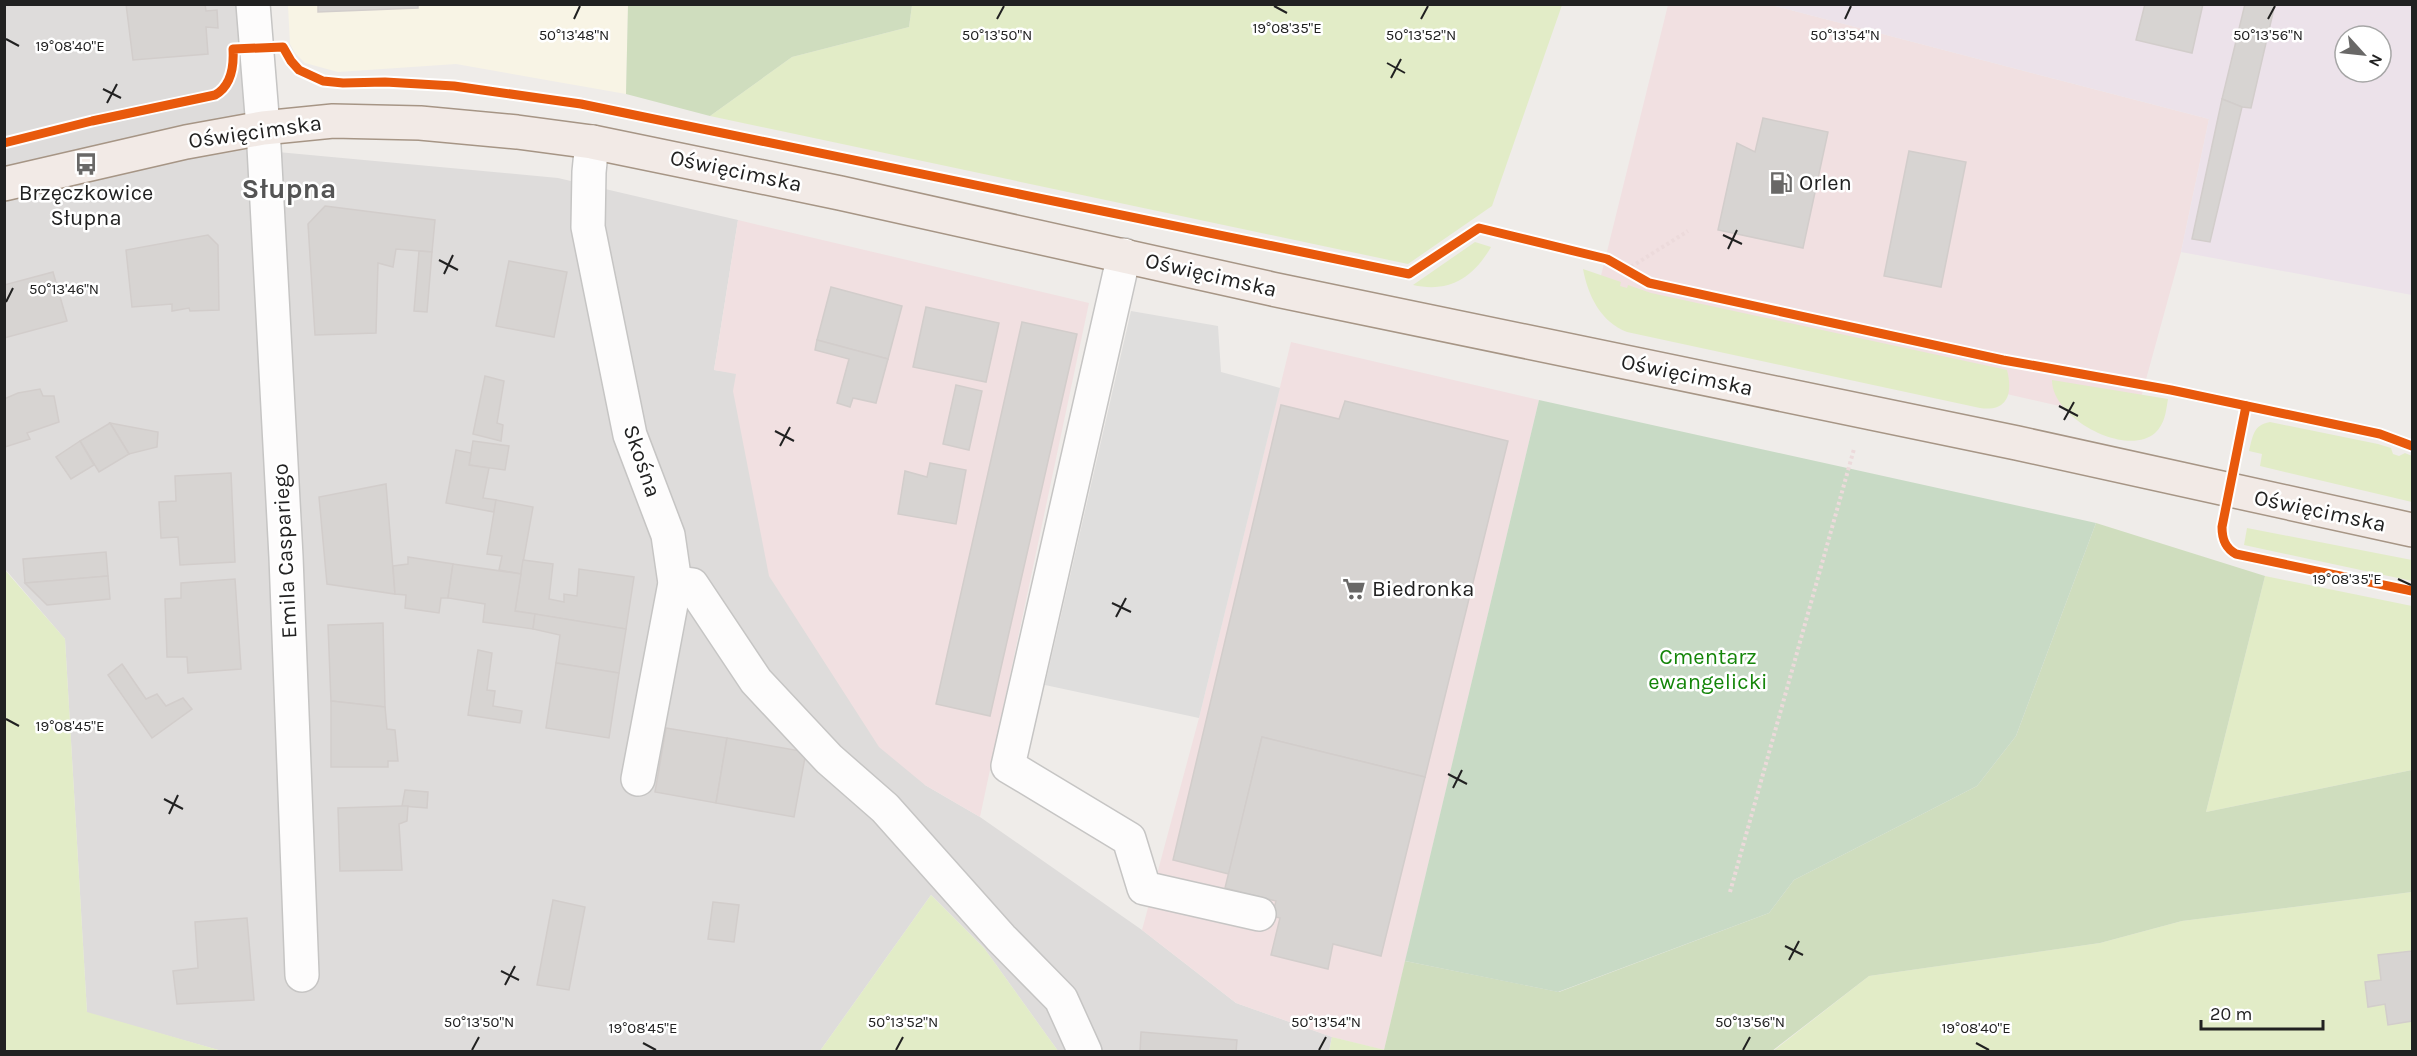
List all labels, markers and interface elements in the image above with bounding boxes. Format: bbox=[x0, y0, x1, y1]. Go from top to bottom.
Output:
text: 19°08'35"E bbox=[1252, 19, 1322, 37]
north arrow bbox=[2333, 24, 2393, 84]
text: 50°13'48"N bbox=[539, 26, 609, 44]
text: 50°13'50"N bbox=[962, 26, 1032, 44]
text: 50°13'52"N bbox=[1386, 26, 1456, 44]
text: 50°13'54"N bbox=[1810, 26, 1880, 44]
text: 50°13'56"N bbox=[2233, 26, 2303, 44]
text: 19°08'40"E bbox=[35, 37, 105, 55]
text: N bbox=[2365, 51, 2387, 70]
street label: Oświęcimska bbox=[187, 110, 323, 154]
street label: Oświęcimska bbox=[668, 144, 804, 198]
bus stop icon: Brzęczkowice Słupna bbox=[73, 151, 99, 177]
fuel station icon: Orlen bbox=[1768, 170, 1794, 196]
place label: Orlen bbox=[1799, 170, 1852, 196]
district label: Słupna bbox=[242, 172, 336, 205]
place label: Brzęczkowice Słupna bbox=[19, 180, 153, 231]
street label: Oświęcimska bbox=[1143, 247, 1279, 303]
text: 50°13'46"N bbox=[29, 280, 99, 298]
street label: Oświęcimska bbox=[1619, 348, 1755, 402]
street label: Skośna bbox=[618, 421, 666, 501]
street label: Emila Caspariego bbox=[267, 463, 303, 639]
street label: Oświęcimska bbox=[2252, 484, 2388, 538]
text: 19°08'35"E bbox=[2312, 570, 2382, 588]
supermarket icon: Biedronka bbox=[1341, 576, 1367, 602]
place label: Biedronka bbox=[1372, 576, 1474, 602]
park label: Cmentarz ewangelicki bbox=[1648, 644, 1768, 695]
text: 19°08'45"E bbox=[36, 717, 104, 735]
scale bar bbox=[2201, 993, 2322, 1031]
text: 20 m bbox=[2210, 1003, 2252, 1025]
text: 50°13'50"N bbox=[444, 1013, 514, 1031]
text: 50°13'52"N bbox=[868, 1013, 938, 1031]
text: 50°13'54"N bbox=[1291, 1013, 1361, 1031]
text: 50°13'56"N bbox=[1715, 1013, 1785, 1031]
text: 19°08'45"E bbox=[609, 1019, 677, 1037]
text: 19°08'40"E bbox=[1941, 1019, 2011, 1037]

